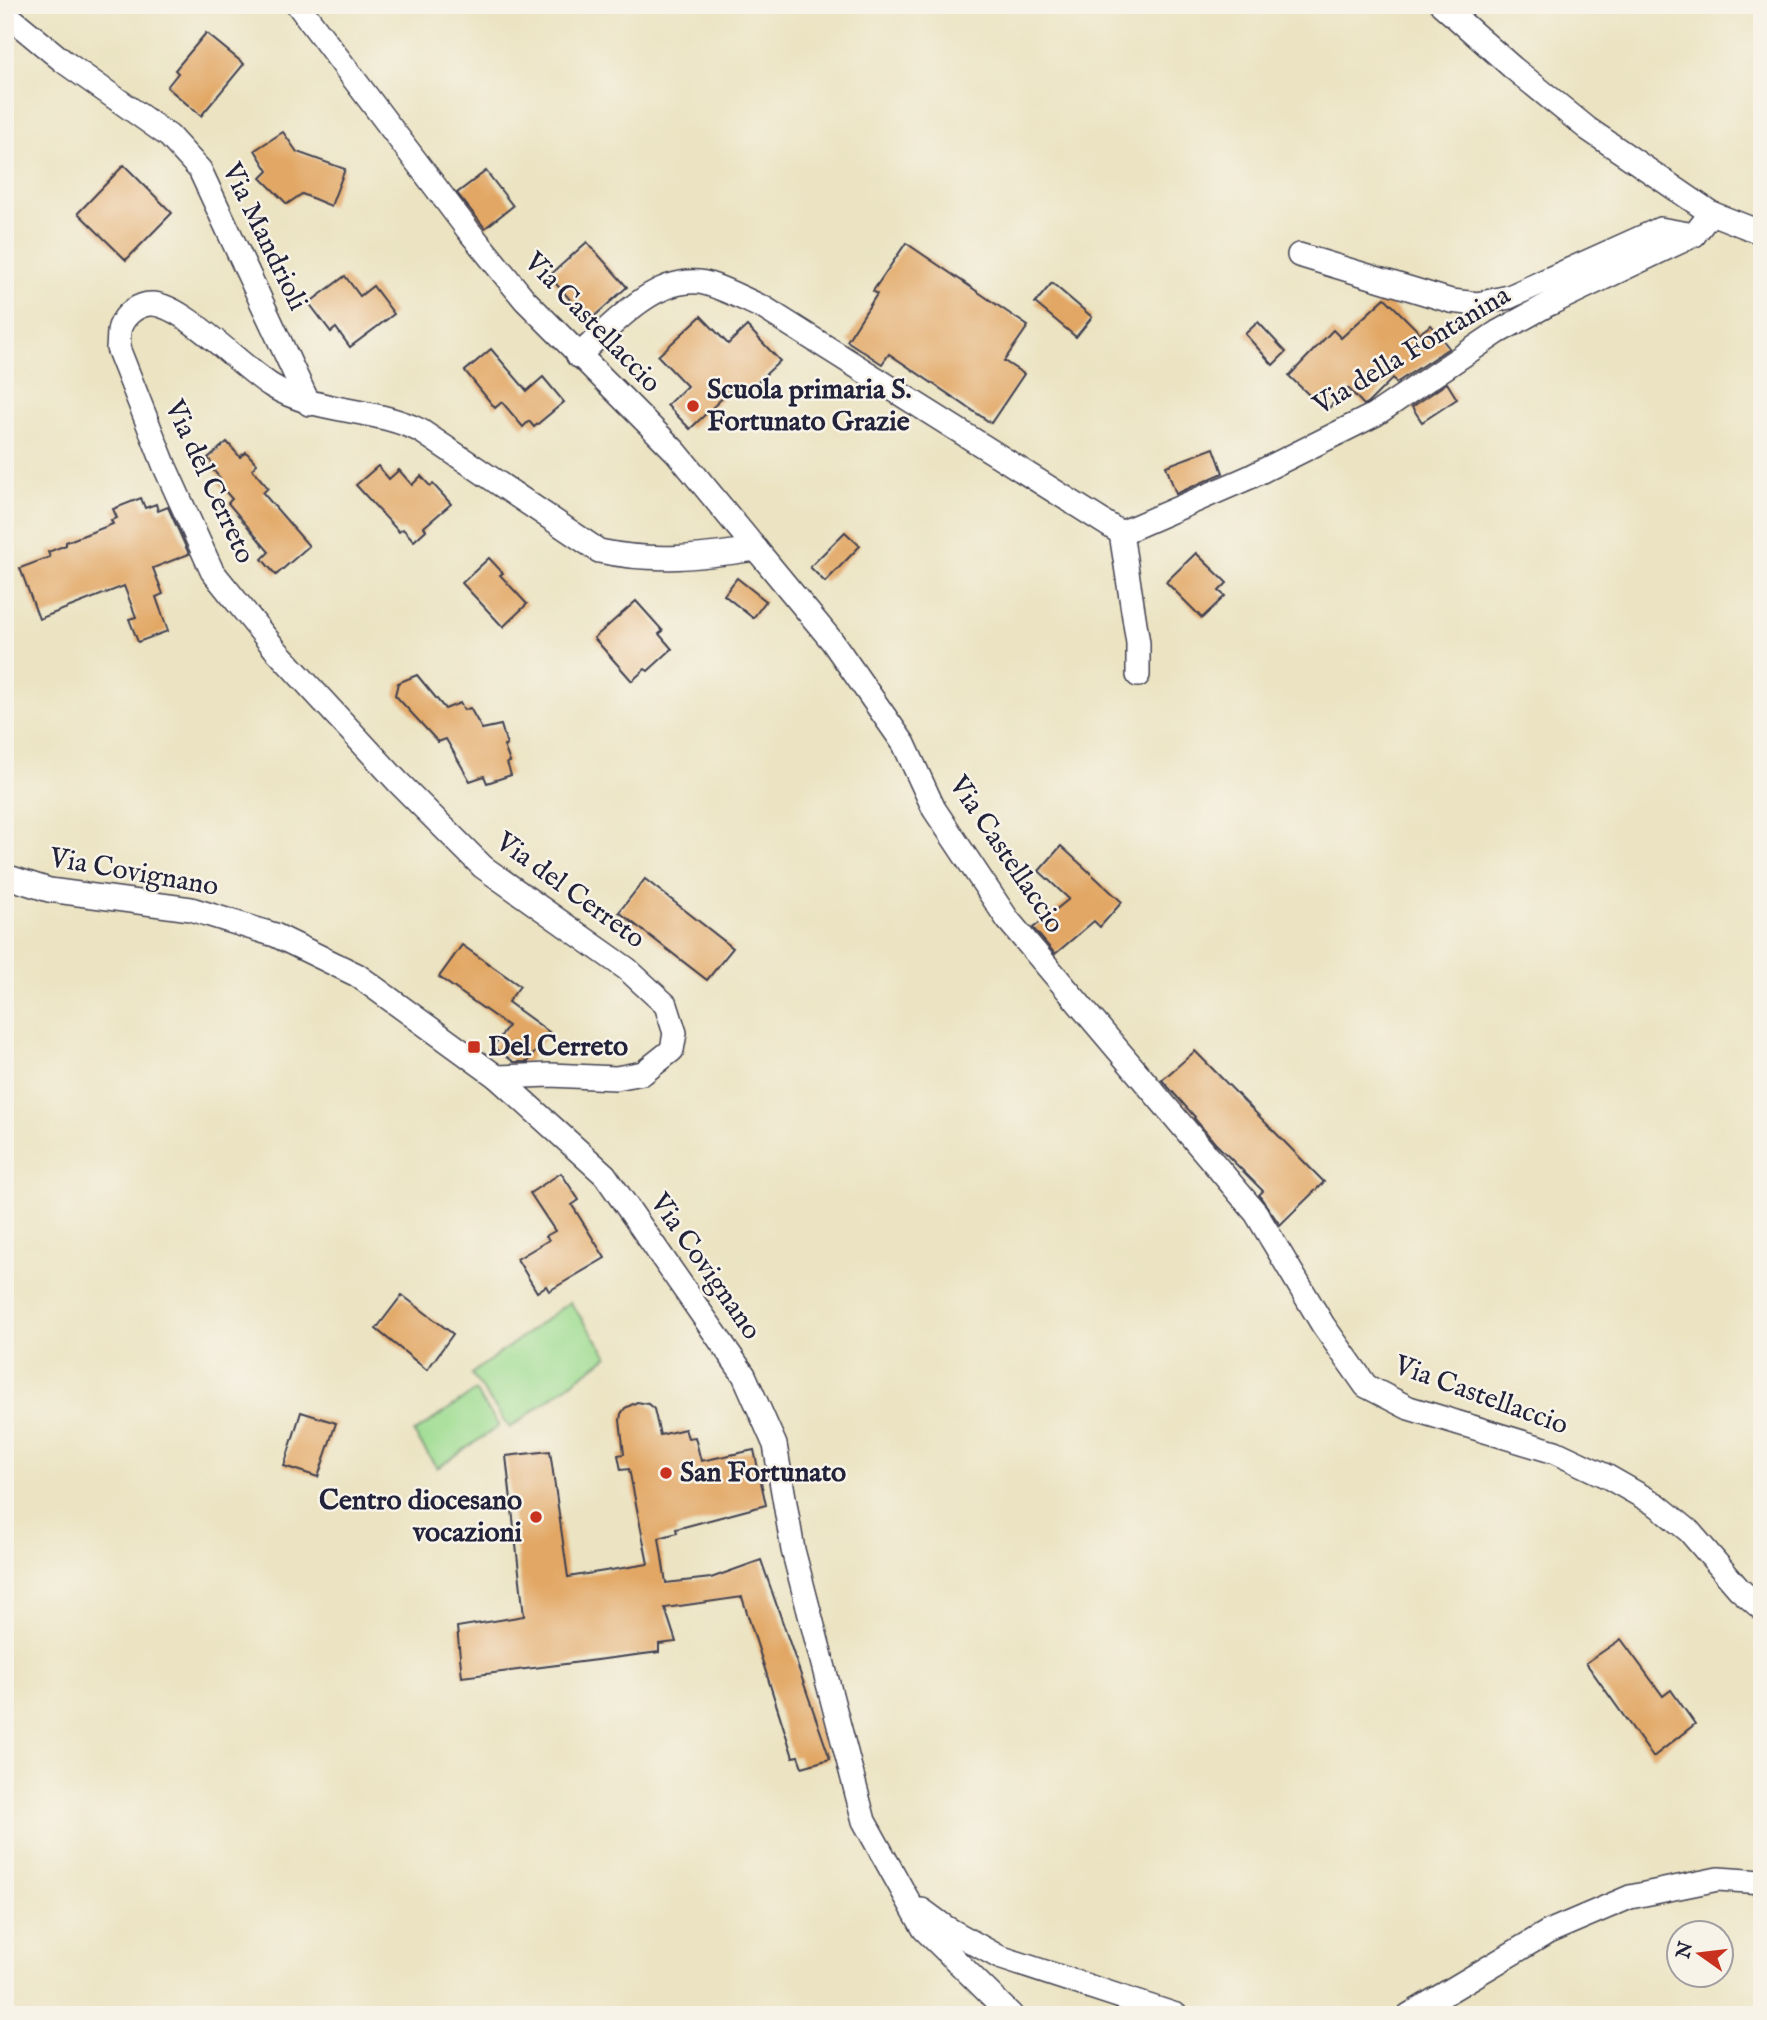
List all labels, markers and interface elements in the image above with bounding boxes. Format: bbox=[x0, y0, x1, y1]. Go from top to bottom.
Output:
street label: Via Mandrioli bbox=[213, 156, 315, 317]
street label: Via Castellaccio bbox=[515, 245, 668, 401]
street label: Via della Fontanina bbox=[1306, 278, 1518, 424]
place label: Scuola primaria S. Fortunato Grazie bbox=[707, 373, 912, 440]
street label: Via del Cerreto bbox=[155, 394, 262, 569]
marker: Scuola primaria S. Fortunato Grazie bbox=[685, 398, 701, 414]
street label: Via Castellaccio bbox=[940, 769, 1071, 940]
street label: Via del Cerreto bbox=[488, 824, 652, 957]
street label: Via Covignano bbox=[46, 841, 221, 905]
place label: Del Cerreto bbox=[488, 1030, 628, 1065]
marker: Del Cerreto bbox=[466, 1039, 482, 1055]
street label: Via Covignano bbox=[641, 1186, 768, 1347]
street label: Via Castellaccio bbox=[1388, 1348, 1573, 1444]
place label: San Fortunato bbox=[680, 1456, 846, 1491]
marker: San Fortunato bbox=[658, 1465, 674, 1481]
place label: Centro diocesano vocazioni bbox=[319, 1484, 523, 1551]
marker: Centro diocesano vocazioni bbox=[528, 1509, 544, 1525]
north arrow bbox=[1666, 1918, 1736, 1988]
text: N bbox=[1672, 1939, 1699, 1962]

